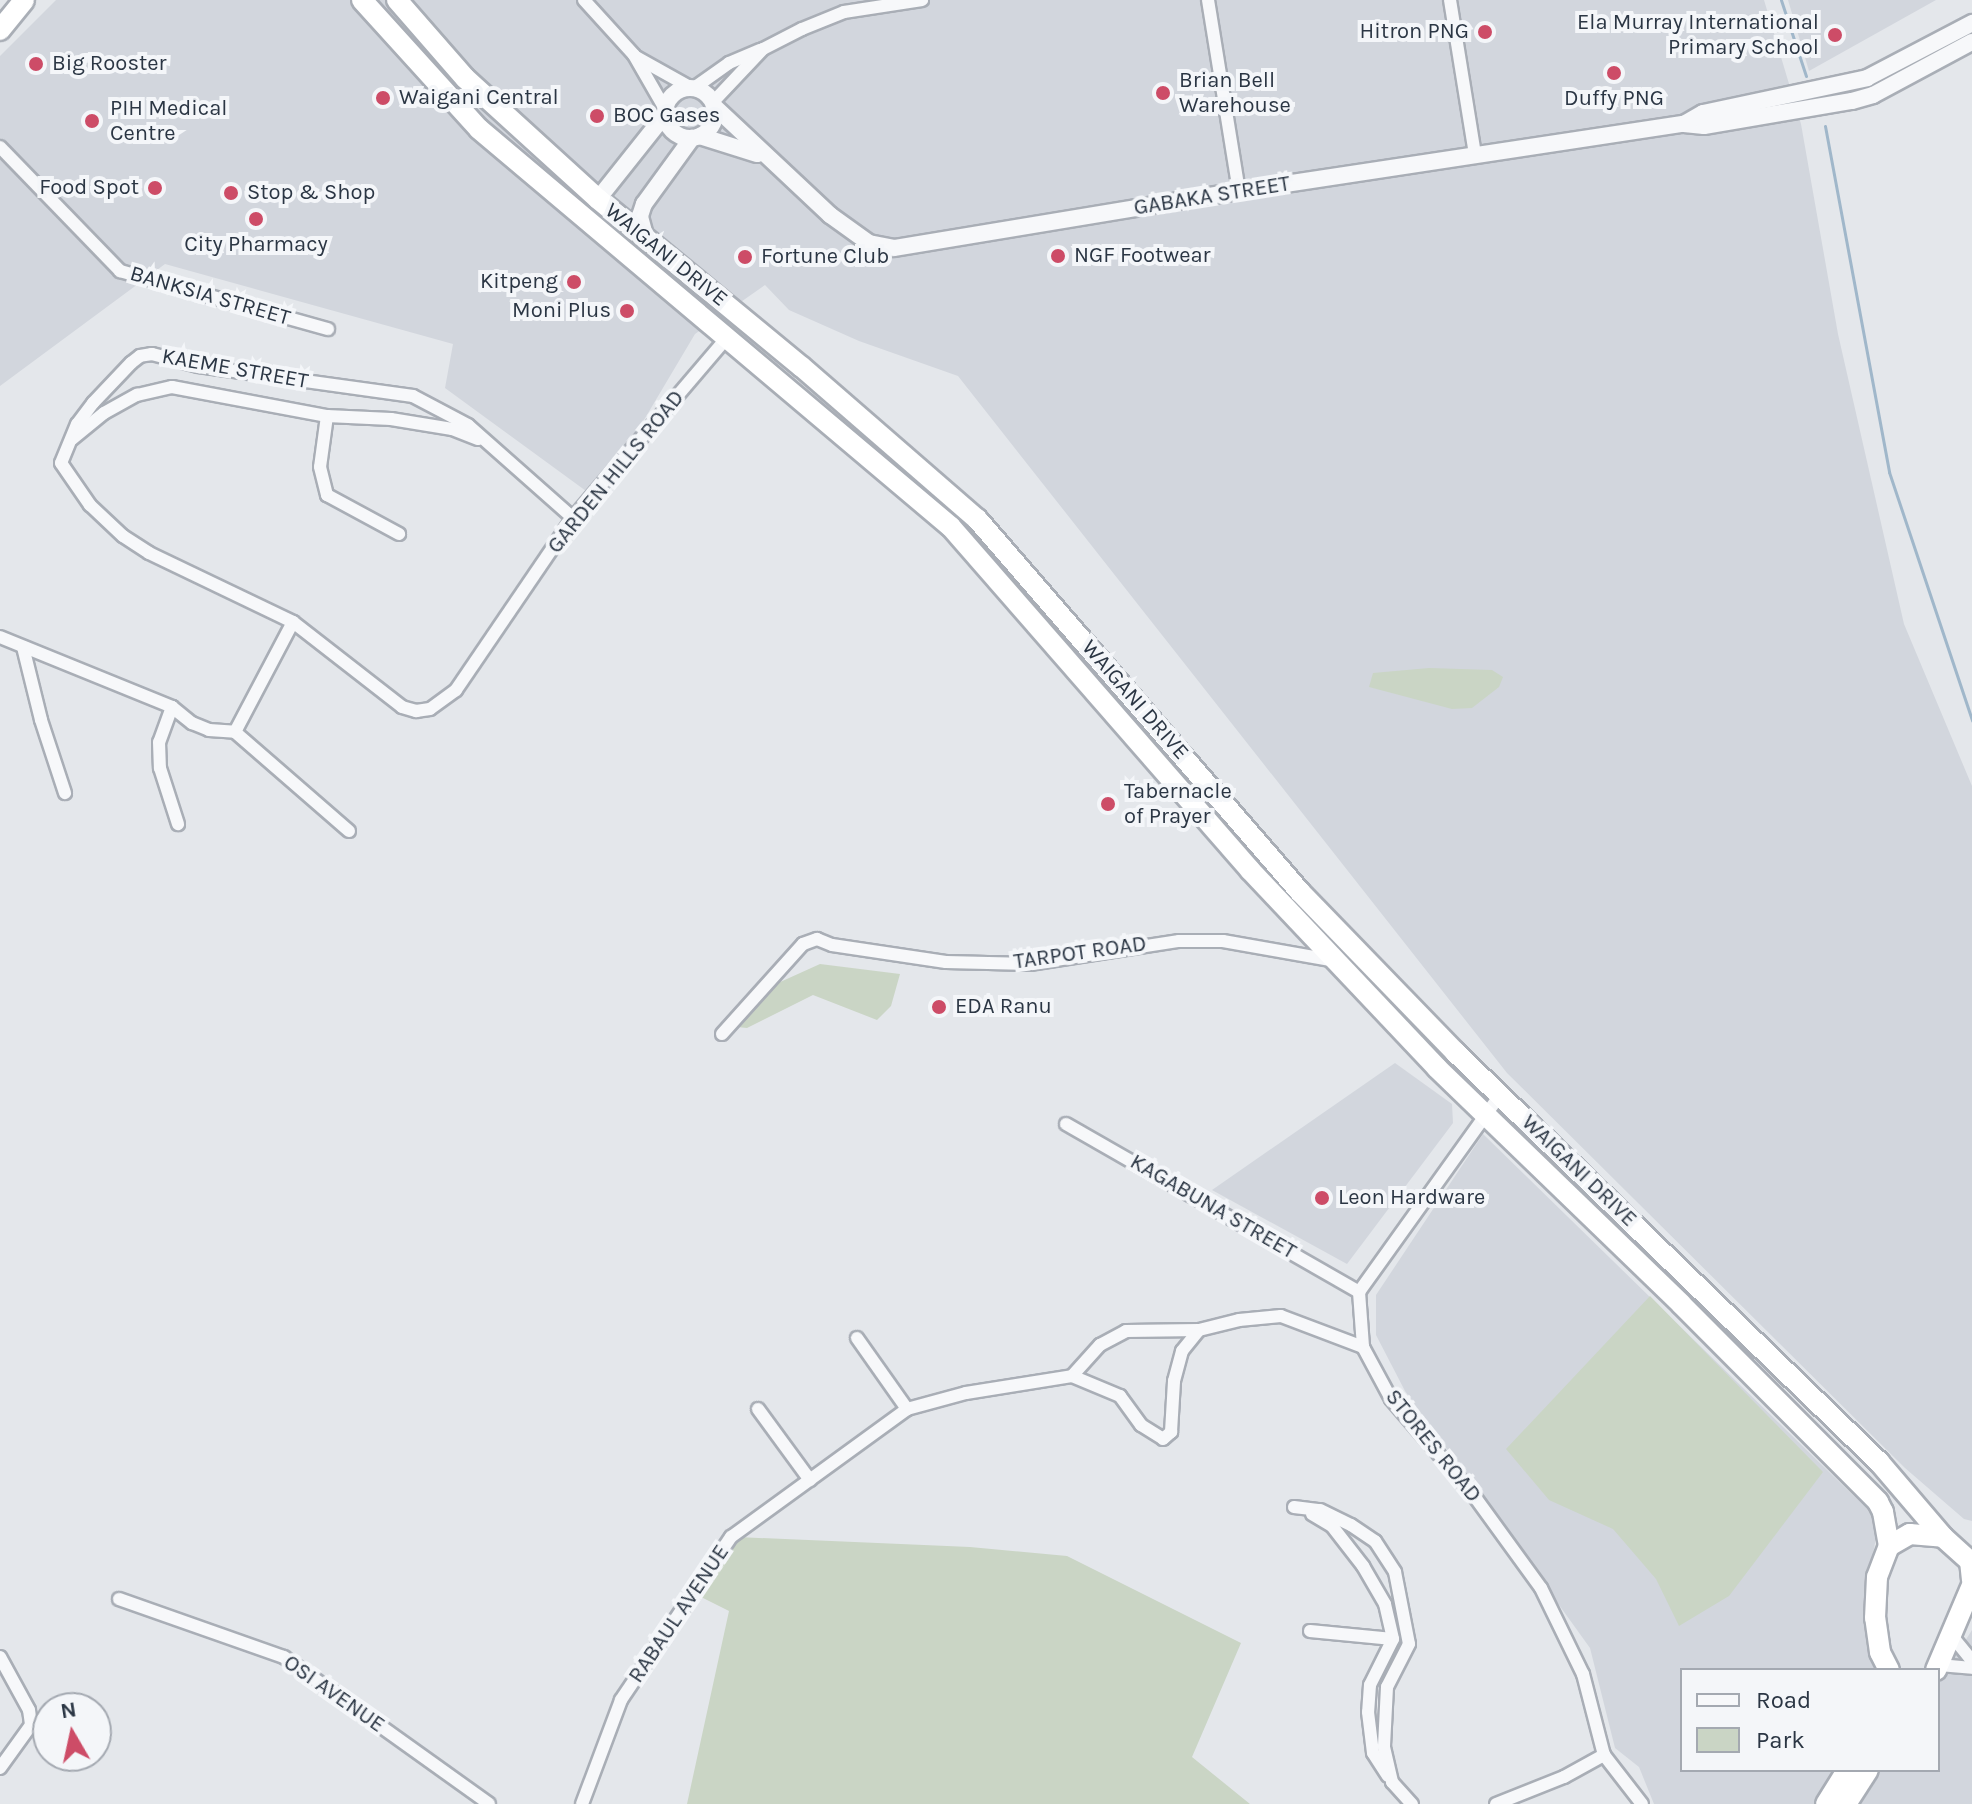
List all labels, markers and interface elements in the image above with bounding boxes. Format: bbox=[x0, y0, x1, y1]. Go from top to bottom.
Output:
place label: Ela Murray International Primary School bbox=[1577, 9, 1819, 60]
place label: Hitron PNG bbox=[1360, 19, 1469, 45]
marker: Hitron PNG bbox=[1476, 23, 1494, 41]
marker: Ela Murray International Primary School bbox=[1826, 26, 1844, 44]
place label: Big Rooster bbox=[52, 51, 166, 77]
marker: Big Rooster bbox=[27, 55, 45, 73]
marker: Duffy PNG bbox=[1605, 64, 1623, 82]
place label: Brian Bell Warehouse bbox=[1179, 67, 1291, 118]
marker: Brian Bell Warehouse bbox=[1154, 84, 1172, 102]
place label: Waigani Central bbox=[399, 85, 559, 111]
place label: Duffy PNG bbox=[1564, 86, 1664, 112]
marker: Waigani Central bbox=[374, 89, 392, 107]
place label: PIH Medical Centre bbox=[110, 95, 227, 146]
place label: BOC Gases bbox=[613, 103, 720, 129]
marker: BOC Gases bbox=[588, 107, 606, 125]
marker: PIH Medical Centre bbox=[81, 110, 103, 132]
street label: GABAKA STREET bbox=[1132, 171, 1292, 221]
place label: Food Spot bbox=[39, 175, 139, 201]
marker: Food Spot bbox=[146, 179, 164, 197]
place label: Stop & Shop bbox=[247, 180, 375, 206]
marker: Stop & Shop bbox=[222, 184, 240, 202]
street label: WAIGANI DRIVE bbox=[599, 198, 733, 312]
marker: City Pharmacy bbox=[247, 210, 265, 228]
place label: City Pharmacy bbox=[184, 232, 328, 258]
place label: NGF Footwear bbox=[1074, 243, 1210, 269]
place label: Fortune Club bbox=[761, 244, 889, 270]
marker: NGF Footwear bbox=[1049, 247, 1067, 265]
marker: Fortune Club bbox=[736, 248, 754, 266]
street label: BANKSIA STREET bbox=[127, 260, 293, 332]
place label: Kitpeng bbox=[480, 269, 558, 295]
marker: Kitpeng bbox=[565, 273, 583, 291]
place label: Moni Plus bbox=[512, 298, 611, 324]
marker: Moni Plus bbox=[618, 302, 636, 320]
street label: KAEME STREET bbox=[160, 343, 310, 395]
street label: GARDEN HILLS ROAD bbox=[542, 385, 690, 559]
street label: WAIGANI DRIVE bbox=[1076, 635, 1194, 765]
place label: Tabernacle of Prayer bbox=[1124, 778, 1232, 830]
marker: Tabernacle of Prayer bbox=[1099, 795, 1117, 813]
street label: TARPOT ROAD bbox=[1012, 931, 1148, 975]
place label: EDA Ranu bbox=[955, 994, 1052, 1020]
marker: EDA Ranu bbox=[930, 998, 948, 1016]
street label: WAIGANI DRIVE bbox=[1516, 1109, 1642, 1233]
street label: KAGABUNA STREET bbox=[1125, 1149, 1301, 1265]
place label: Leon Hardware bbox=[1338, 1185, 1485, 1211]
marker: Leon Hardware bbox=[1313, 1189, 1331, 1207]
street label: STORES ROAD bbox=[1379, 1384, 1487, 1508]
street label: RABAUL AVENUE bbox=[623, 1540, 735, 1688]
street label: OSI AVENUE bbox=[278, 1650, 390, 1738]
legend bbox=[1680, 1668, 1940, 1772]
text: Road bbox=[1756, 1686, 1811, 1714]
north arrow bbox=[32, 1692, 112, 1772]
text: N bbox=[59, 1696, 78, 1724]
text: Park bbox=[1756, 1726, 1805, 1754]

